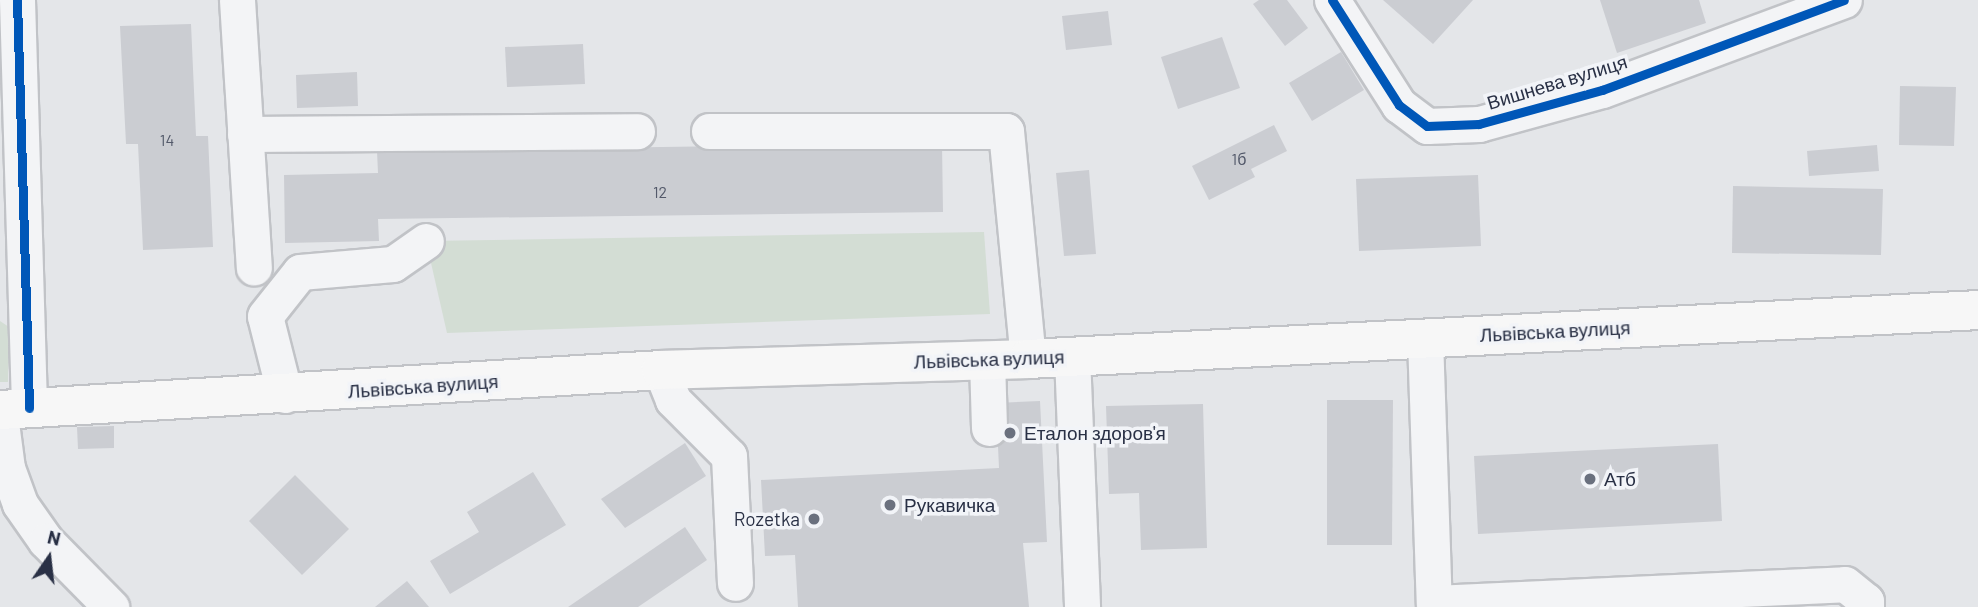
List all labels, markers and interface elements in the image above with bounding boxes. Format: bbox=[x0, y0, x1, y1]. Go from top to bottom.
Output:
street label: Вишнева вулиця bbox=[1484, 50, 1630, 114]
house number: 14 bbox=[160, 130, 174, 150]
house number: 1б bbox=[1232, 149, 1246, 169]
house number: 12 bbox=[653, 182, 667, 202]
street label: Львівська вулиця bbox=[1479, 316, 1631, 346]
street label: Львівська вулиця bbox=[913, 345, 1065, 373]
street label: Львівська вулиця bbox=[347, 369, 499, 403]
place label: Еталон здоров'я bbox=[1024, 422, 1166, 444]
marker: Еталон здоров'я bbox=[1002, 425, 1018, 441]
place label: Атб bbox=[1604, 468, 1636, 490]
marker: Атб bbox=[1582, 471, 1598, 487]
place label: Рукавичка bbox=[904, 494, 995, 516]
marker: Рукавичка bbox=[882, 497, 898, 513]
place label: Rozetka bbox=[734, 508, 800, 530]
marker: Rozetka bbox=[806, 511, 822, 527]
north arrow bbox=[14, 523, 84, 593]
text: N bbox=[45, 524, 63, 550]

